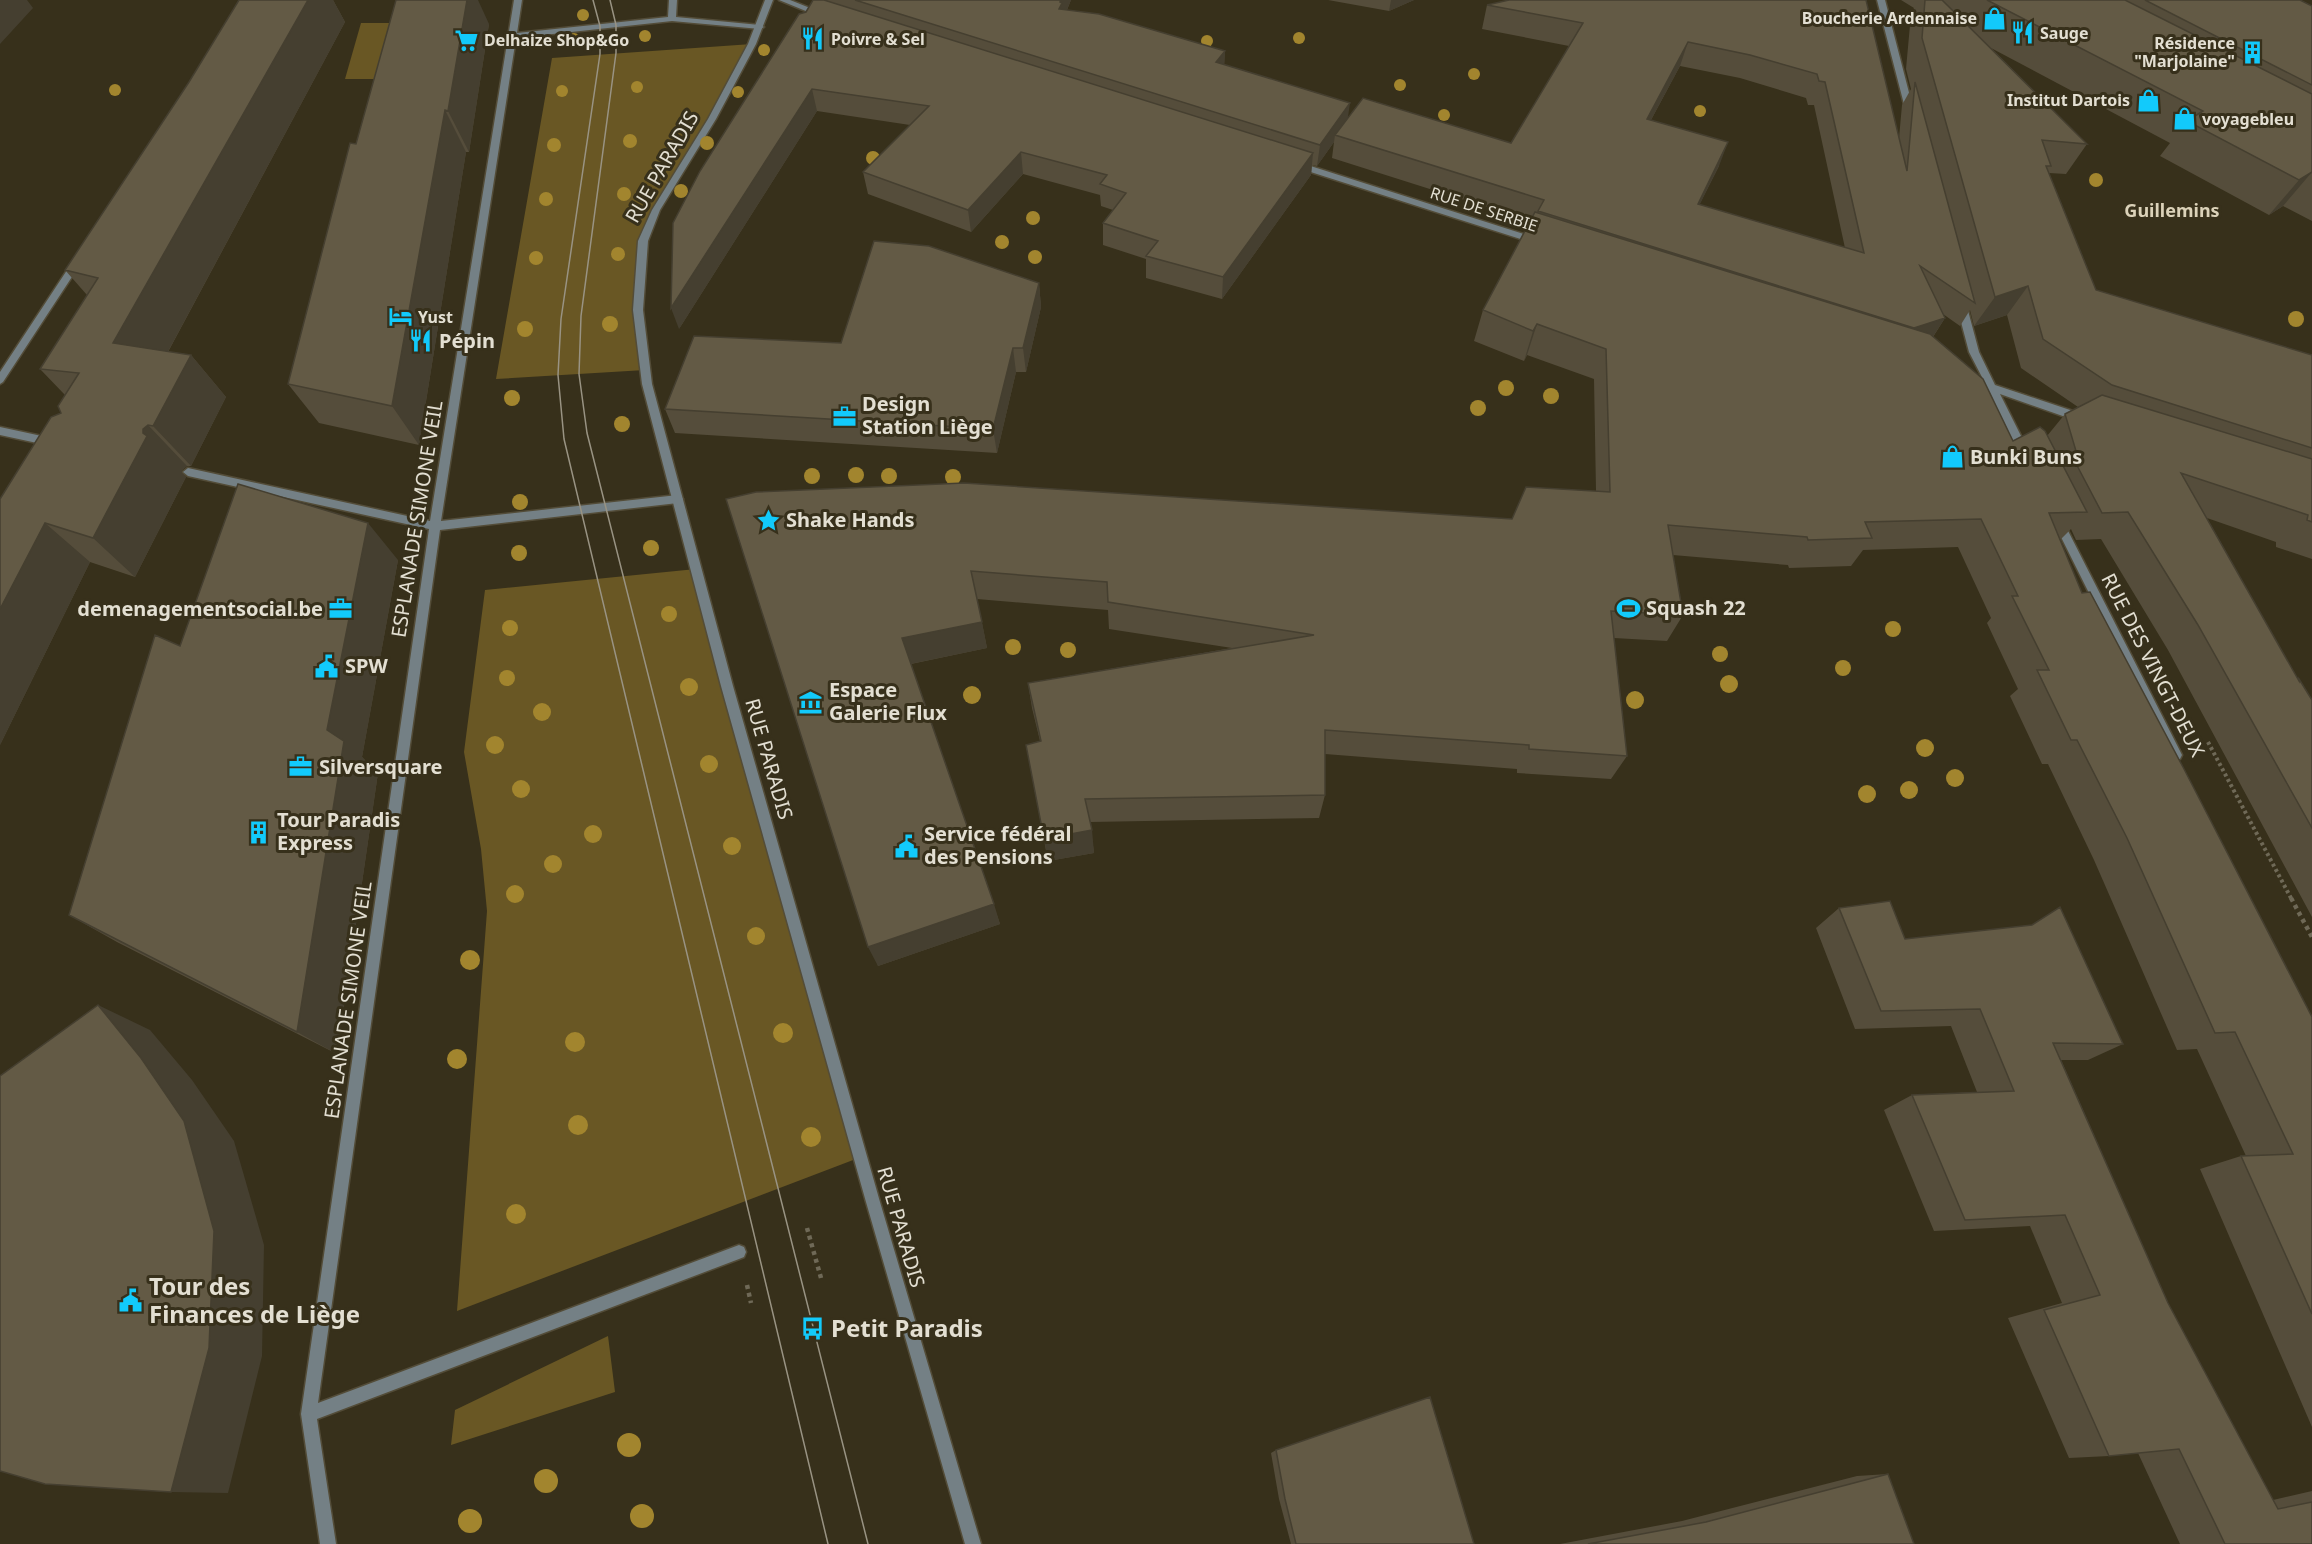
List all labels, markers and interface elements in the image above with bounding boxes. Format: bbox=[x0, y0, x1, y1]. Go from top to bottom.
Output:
shop icon: Boucherie Ardennaise bbox=[1982, 5, 2008, 31]
place label: Boucherie Ardennaise bbox=[1802, 7, 1977, 29]
restaurant icon: Sauge bbox=[2009, 20, 2035, 46]
place label: Sauge bbox=[2040, 22, 2088, 44]
restaurant icon: Poivre & Sel bbox=[800, 26, 826, 52]
supermarket icon: Delhaize Shop&Go bbox=[453, 27, 479, 53]
place label: Poivre & Sel bbox=[831, 28, 925, 50]
place label: Delhaize Shop&Go bbox=[484, 29, 629, 51]
place label: Résidence "Marjolaine" bbox=[2134, 32, 2235, 72]
building icon: Résidence "Marjolaine" bbox=[2240, 39, 2266, 65]
shop icon: Institut Dartois bbox=[2135, 87, 2161, 113]
place label: Institut Dartois bbox=[2007, 89, 2130, 111]
street label: RUE PARADIS bbox=[619, 106, 704, 228]
shop icon: voyagebleu bbox=[2171, 106, 2197, 132]
place label: voyagebleu bbox=[2202, 108, 2294, 130]
street label: RUE DE SERBIE bbox=[1427, 181, 1541, 237]
district label: Guillemins bbox=[2124, 198, 2220, 222]
hotel icon: Yust bbox=[387, 304, 413, 330]
place label: Yust bbox=[418, 306, 453, 328]
place label: Pépin bbox=[439, 327, 495, 354]
restaurant icon: Pépin bbox=[408, 328, 434, 354]
place label: Design Station Liège bbox=[862, 390, 993, 440]
street label: ESPLANADE SIMONE VEIL bbox=[384, 398, 449, 639]
office icon: Design Station Liège bbox=[831, 403, 857, 429]
place label: Bunki Buns bbox=[1970, 443, 2082, 470]
shop icon: Bunki Buns bbox=[1939, 444, 1965, 470]
place label: Shake Hands bbox=[786, 506, 915, 533]
place icon: Shake Hands bbox=[755, 507, 781, 533]
street label: RUE DES VINGT-DEUX bbox=[2095, 568, 2212, 761]
place label: Squash 22 bbox=[1646, 594, 1746, 621]
place label: demenagementsocial.be bbox=[77, 595, 323, 622]
sports icon: Squash 22 bbox=[1615, 595, 1641, 621]
office icon: demenagementsocial.be bbox=[328, 596, 354, 622]
place label: SPW bbox=[345, 652, 388, 679]
public building icon: SPW bbox=[314, 653, 340, 679]
place label: Espace Galerie Flux bbox=[829, 676, 947, 726]
museum icon: Espace Galerie Flux bbox=[798, 689, 824, 715]
street label: RUE PARADIS bbox=[739, 695, 800, 823]
place label: Silversquare bbox=[319, 753, 442, 780]
office icon: Silversquare bbox=[288, 754, 314, 780]
place label: Tour Paradis Express bbox=[277, 806, 400, 856]
building icon: Tour Paradis Express bbox=[246, 819, 272, 845]
place label: Service fédéral des Pensions bbox=[924, 820, 1072, 870]
public building icon: Service fédéral des Pensions bbox=[893, 833, 919, 859]
street label: ESPLANADE SIMONE VEIL bbox=[317, 879, 378, 1121]
street label: RUE PARADIS bbox=[871, 1163, 932, 1291]
place label: Tour des Finances de Liège bbox=[149, 1269, 360, 1330]
public building icon: Tour des Finances de Liège bbox=[118, 1288, 144, 1314]
place label: Petit Paradis bbox=[831, 1311, 983, 1344]
bus stop icon: Petit Paradis bbox=[800, 1316, 826, 1342]

